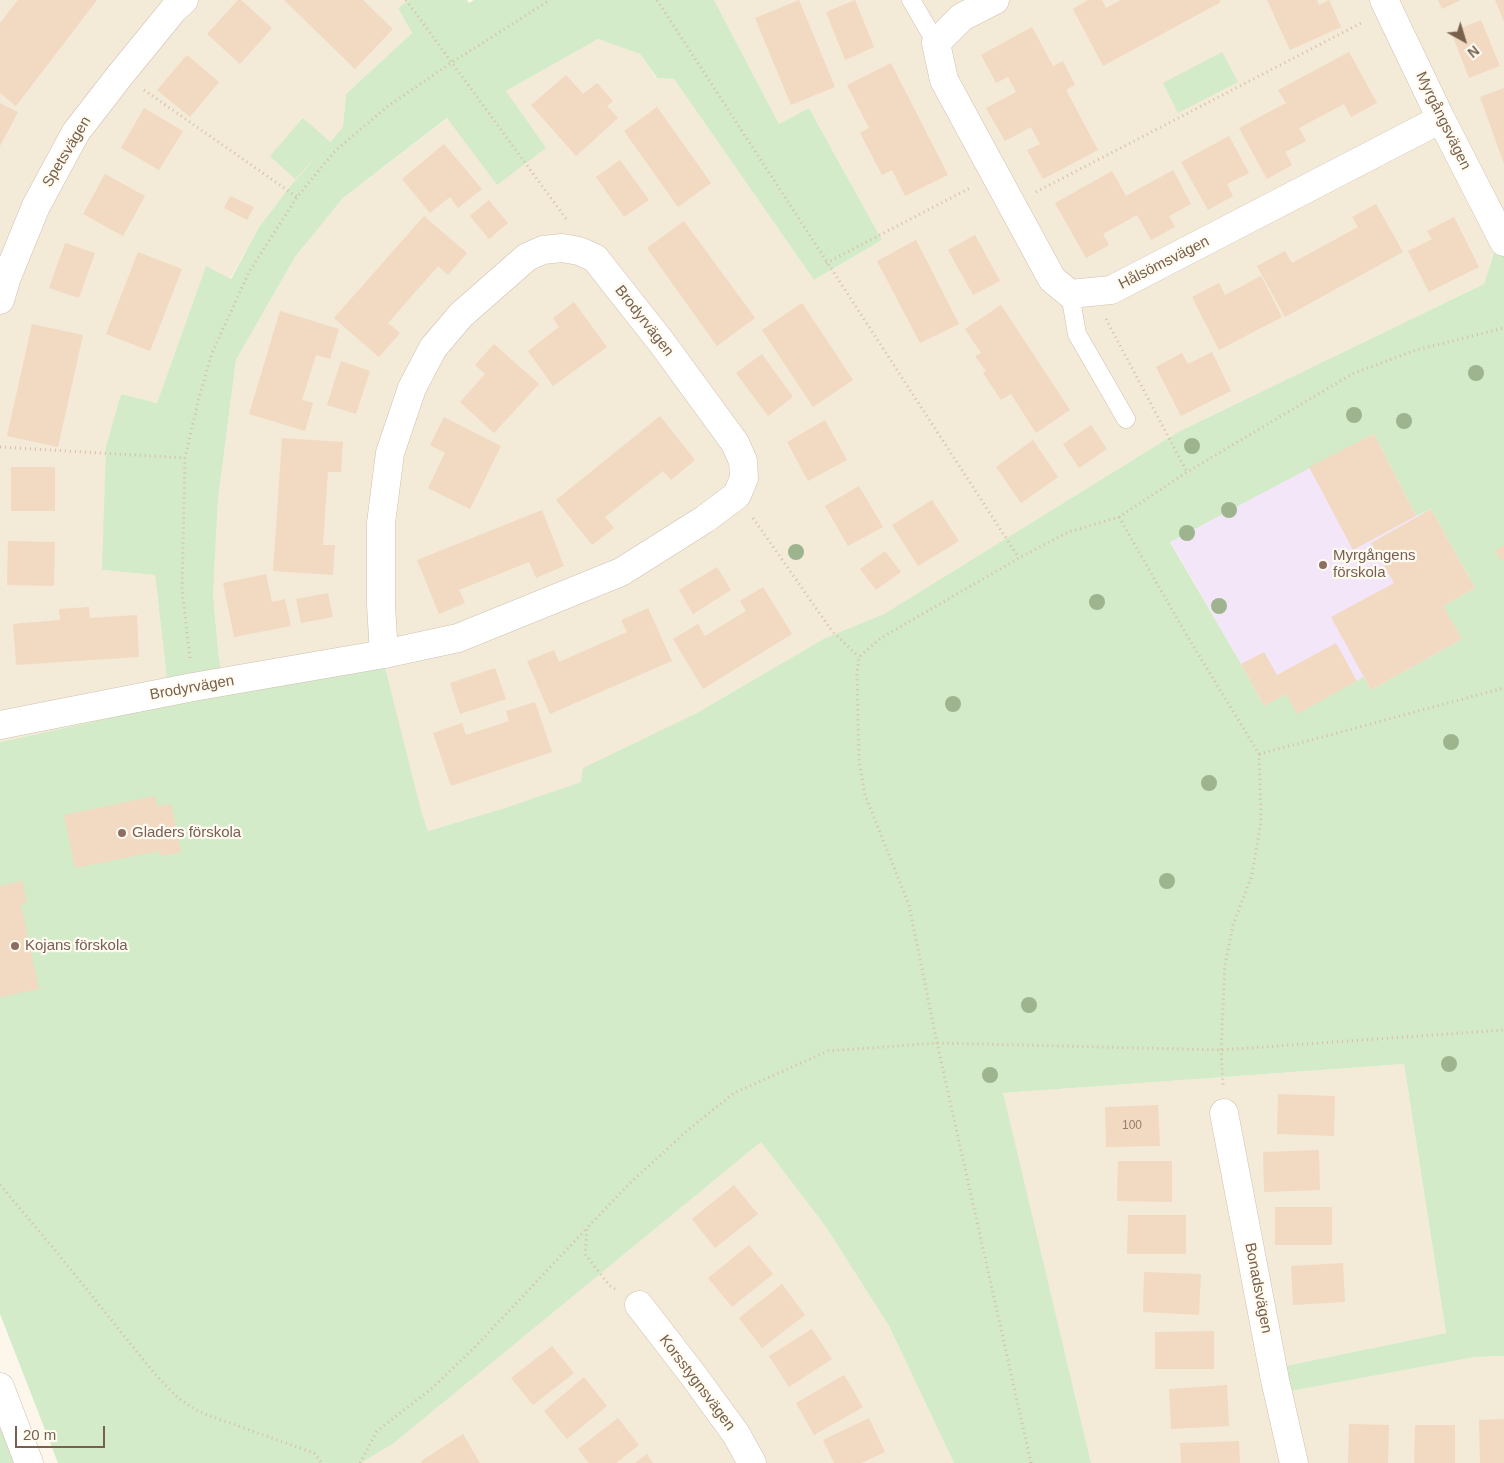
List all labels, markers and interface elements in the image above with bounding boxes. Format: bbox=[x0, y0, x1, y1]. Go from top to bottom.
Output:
north arrow bbox=[1439, 15, 1489, 65]
text: N bbox=[1464, 42, 1482, 61]
street label: Myrgångsvägen bbox=[1412, 69, 1474, 173]
street label: Spetsvägen bbox=[39, 113, 95, 191]
street label: Hålsömsvägen bbox=[1116, 232, 1212, 294]
street label: Brodyrvägen bbox=[611, 282, 677, 360]
place label: Myrgångens förskola bbox=[1333, 547, 1416, 582]
marker: Myrgångens förskola bbox=[1317, 559, 1329, 571]
street label: Brodyrvägen bbox=[149, 672, 235, 704]
place label: Gladers förskola bbox=[132, 824, 241, 842]
marker: Gladers förskola bbox=[116, 827, 128, 839]
place label: Kojans förskola bbox=[25, 937, 128, 955]
marker: Kojans förskola bbox=[9, 940, 21, 952]
house number: 100 bbox=[1122, 1119, 1142, 1133]
street label: Bonadsvägen bbox=[1240, 1241, 1276, 1335]
street label: Korsstygnsvägen bbox=[655, 1332, 739, 1434]
scale bar bbox=[18, 1416, 108, 1448]
text: 20 m bbox=[23, 1426, 56, 1443]

